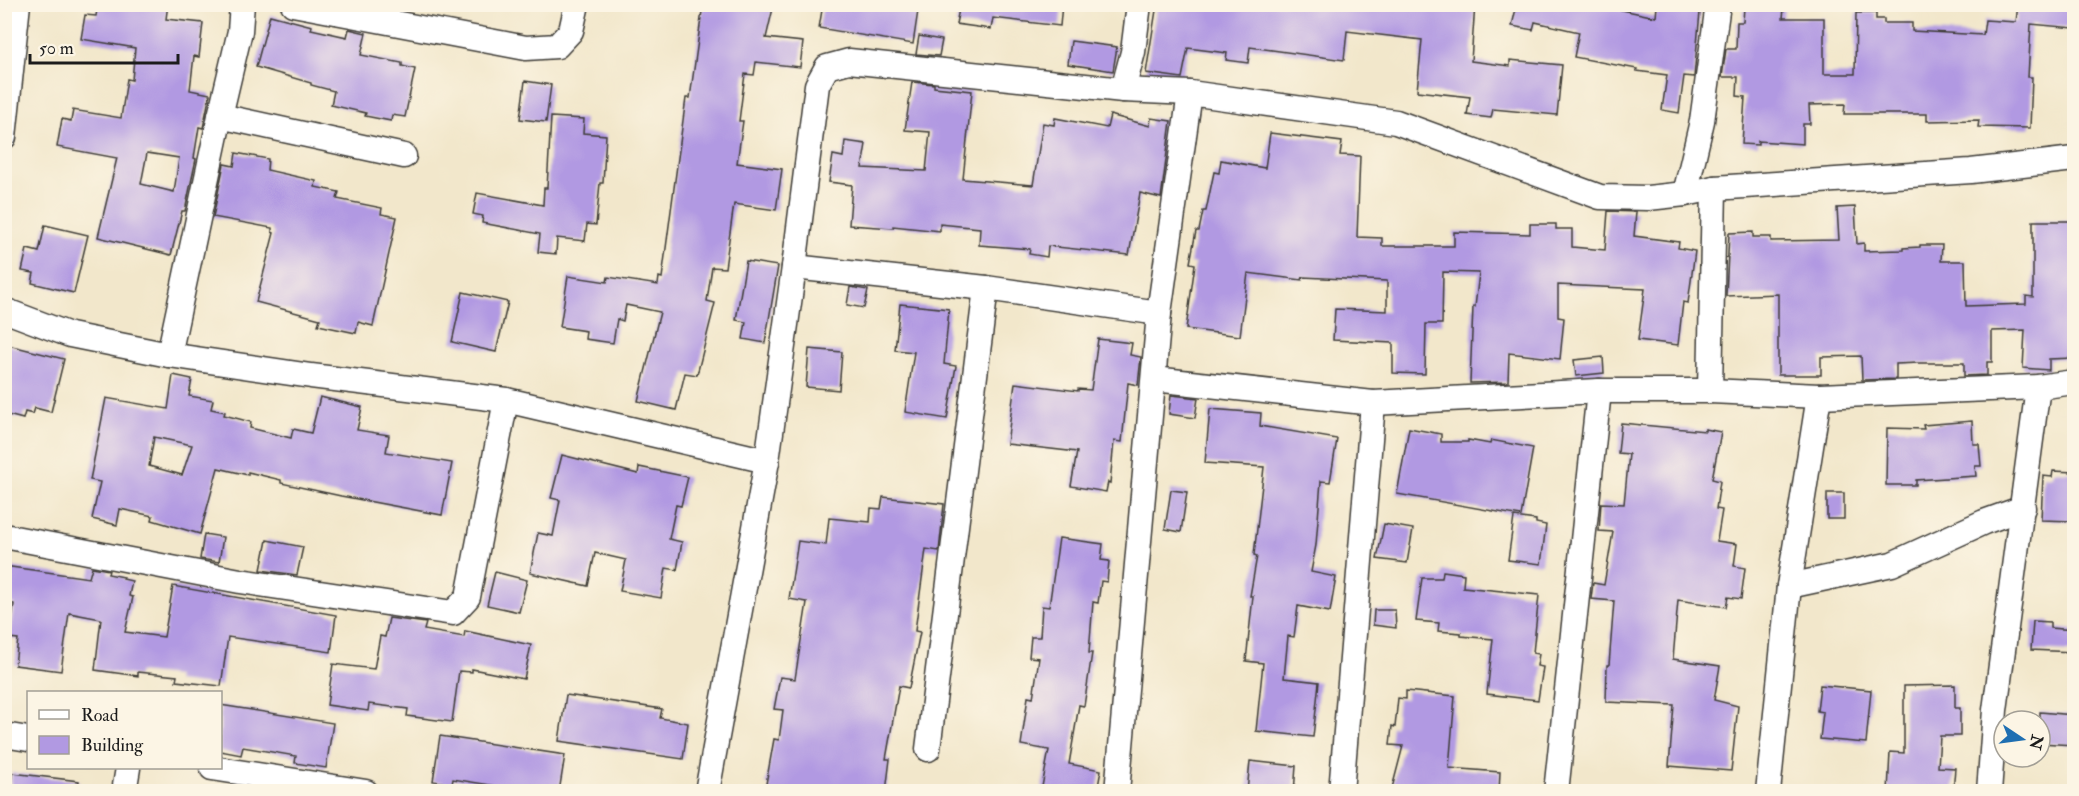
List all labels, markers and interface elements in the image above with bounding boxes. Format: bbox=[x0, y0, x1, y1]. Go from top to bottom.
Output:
scale bar bbox=[30, 27, 178, 65]
text: 50 m bbox=[39, 37, 74, 60]
legend bbox=[27, 691, 222, 769]
text: Road bbox=[81, 704, 119, 727]
north arrow bbox=[1992, 709, 2052, 769]
text: N bbox=[2024, 732, 2047, 752]
text: Building bbox=[81, 734, 144, 757]

